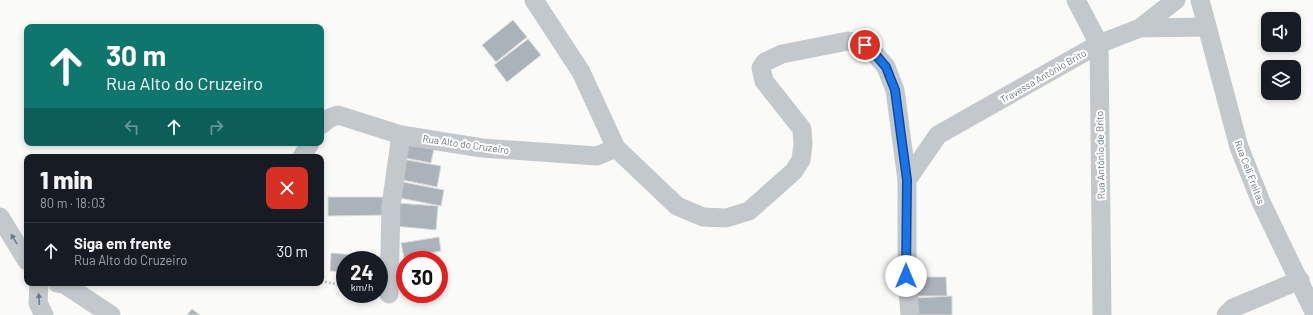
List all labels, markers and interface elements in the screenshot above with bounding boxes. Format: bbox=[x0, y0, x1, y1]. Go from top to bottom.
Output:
map controls bbox=[1261, 12, 1301, 100]
button: sound bbox=[1261, 12, 1301, 52]
pin bbox=[848, 28, 882, 62]
icon: arrive bbox=[854, 34, 876, 56]
text: 30 m bbox=[106, 38, 166, 72]
icon: ahead bbox=[40, 40, 92, 92]
street label: Travessa Antônio Brito bbox=[998, 46, 1088, 106]
button: layers bbox=[1261, 60, 1301, 100]
text: Rua Alto do Cruzeiro bbox=[106, 72, 263, 94]
street label: Rua Antônio de Brito bbox=[1093, 111, 1107, 199]
icon: left bbox=[121, 116, 143, 138]
icon: ahead bbox=[163, 116, 185, 138]
icon: right bbox=[205, 116, 227, 138]
street label: Rua Alto do Cruzeiro bbox=[422, 132, 510, 156]
street label: Rua Celi Freitas bbox=[1232, 138, 1268, 206]
text: 1 min bbox=[40, 165, 93, 194]
button: close bbox=[266, 167, 308, 209]
text: 80 m · 18:03 bbox=[40, 195, 105, 211]
one-way arrow bbox=[10, 233, 17, 245]
text: Siga em frente bbox=[74, 234, 171, 252]
icon: ahead bbox=[40, 240, 62, 262]
text: 30 m bbox=[276, 242, 308, 260]
speed limit sign: 30 bbox=[396, 251, 448, 303]
text: Rua Alto do Cruzeiro bbox=[74, 252, 187, 268]
position arrow bbox=[885, 255, 927, 297]
text: 24 bbox=[350, 260, 374, 284]
text: km/h bbox=[351, 281, 373, 293]
one-way arrow bbox=[36, 293, 43, 306]

